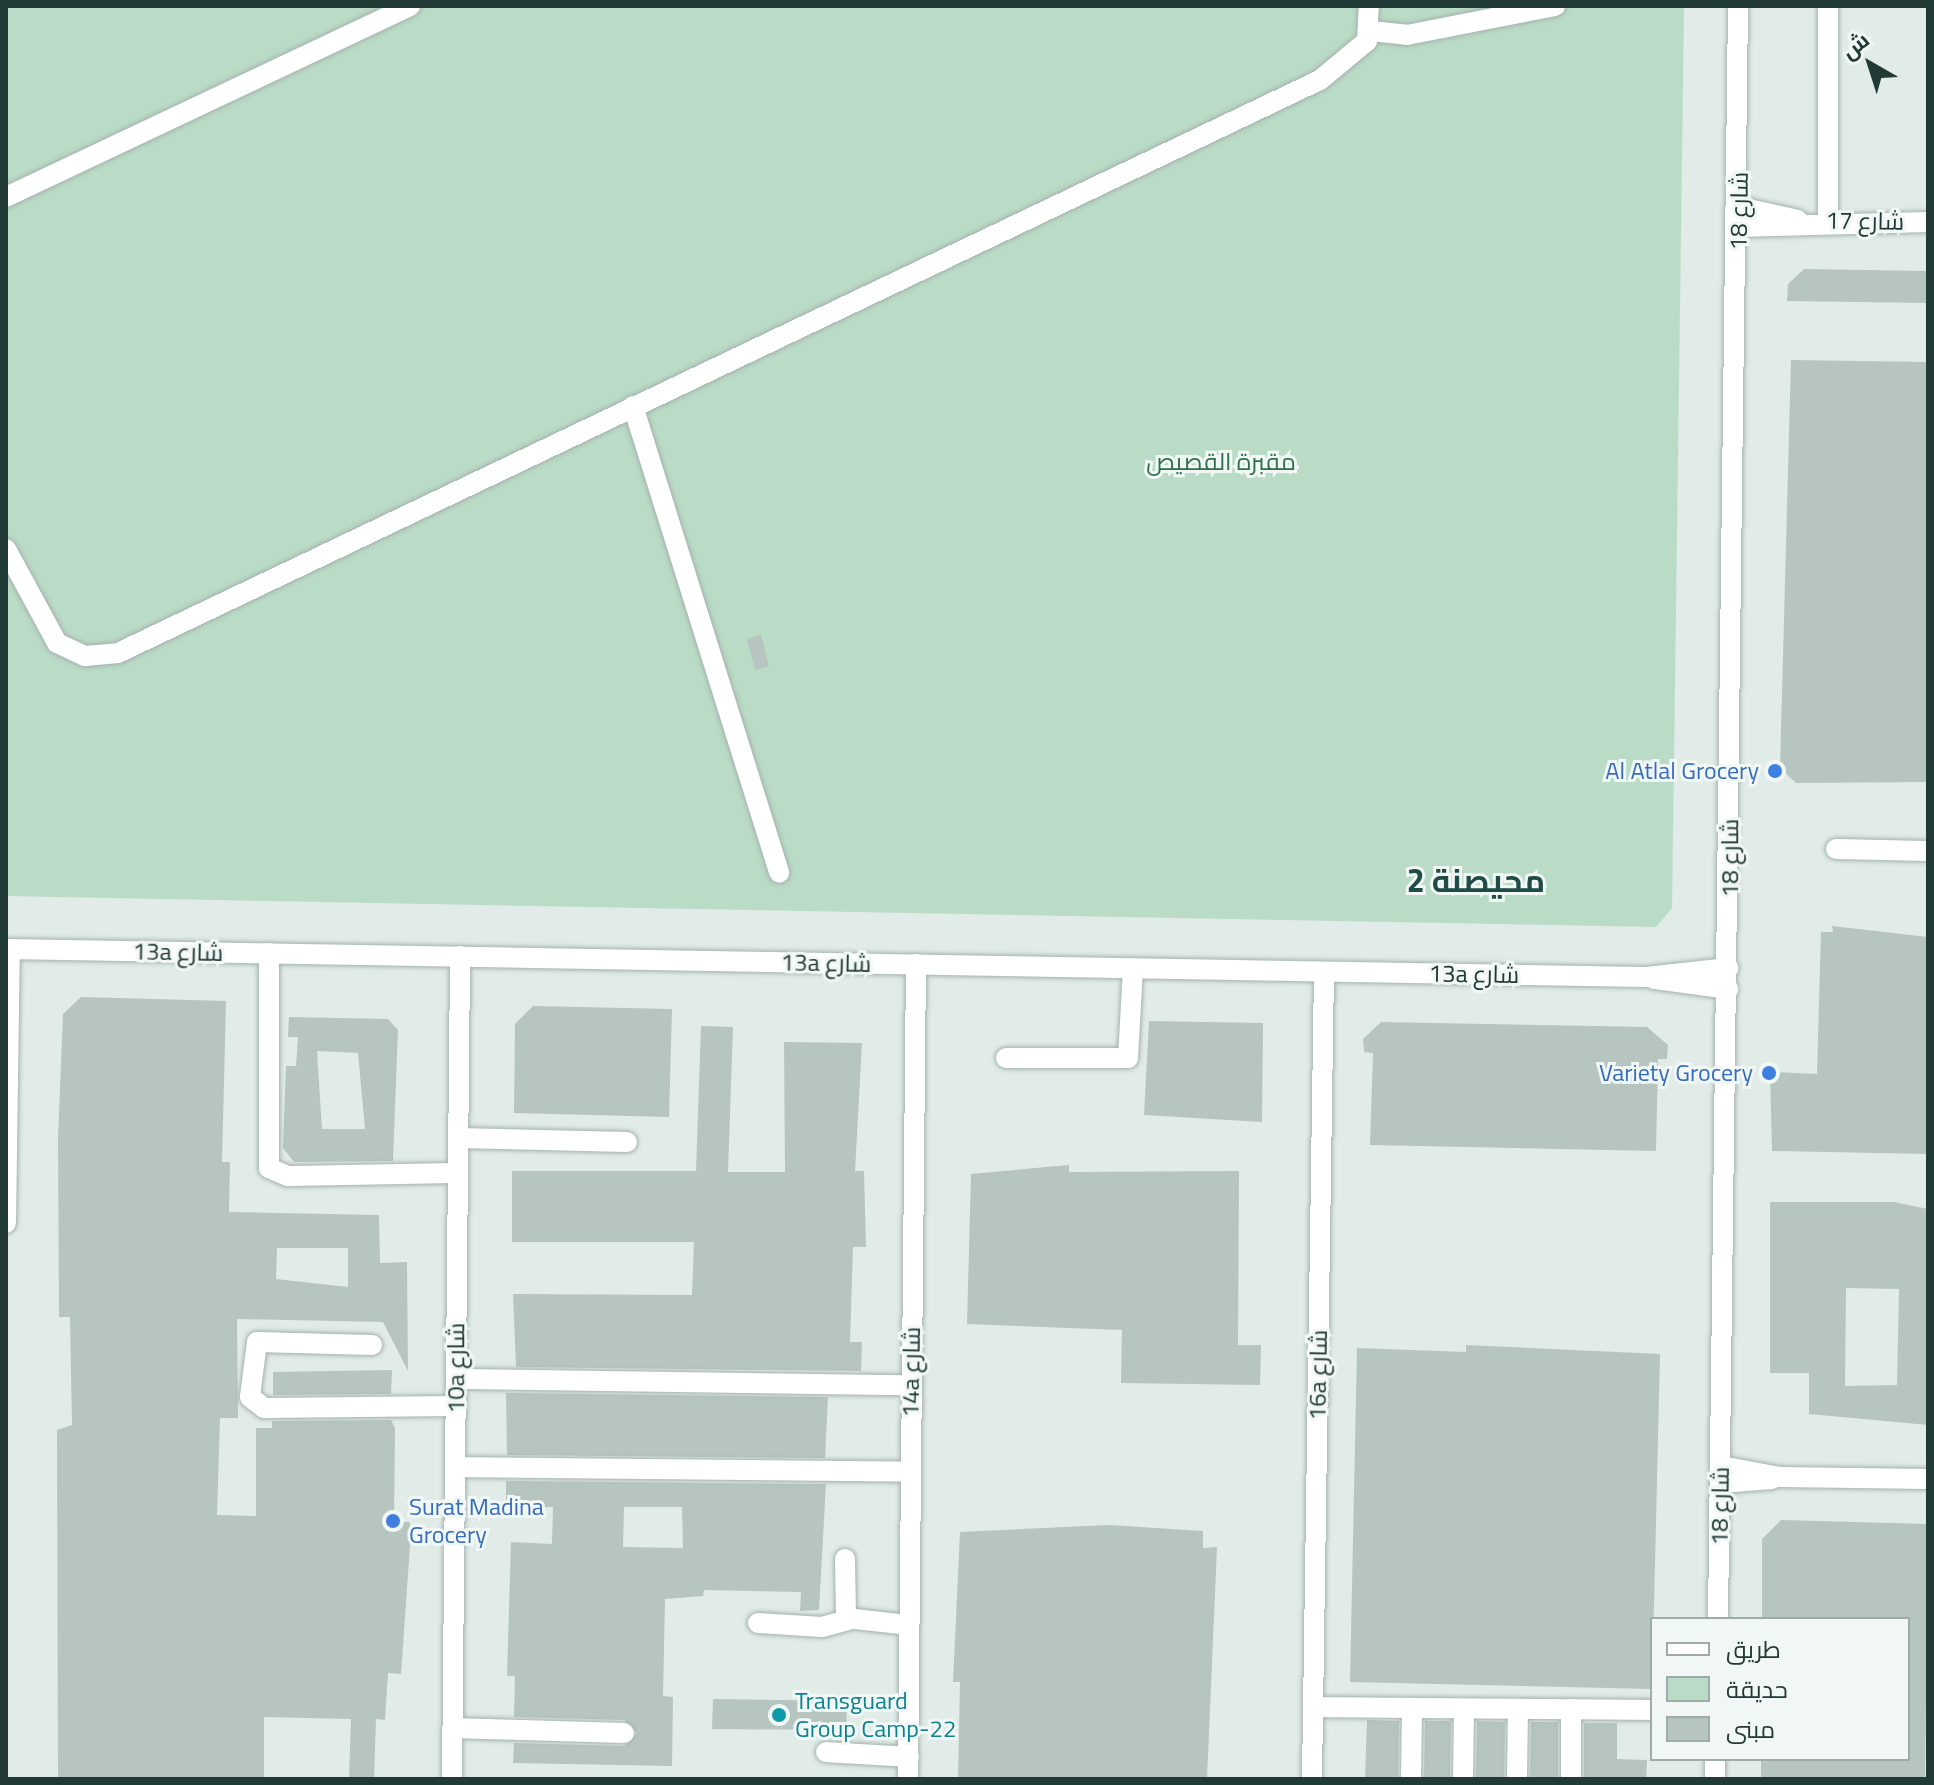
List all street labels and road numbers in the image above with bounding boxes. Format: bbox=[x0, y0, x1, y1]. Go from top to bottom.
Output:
street label: شارع 18 bbox=[1724, 171, 1754, 251]
street label: شارع 17 bbox=[1825, 206, 1905, 236]
street label: شارع 18 bbox=[1716, 819, 1744, 897]
street label: 13a شارع bbox=[132, 937, 224, 967]
street label: 13a شارع bbox=[780, 948, 872, 978]
street label: 13a شارع bbox=[1428, 959, 1520, 989]
street label: 10a شارع bbox=[442, 1323, 470, 1413]
street label: 14a شارع bbox=[896, 1326, 926, 1418]
street label: 16a شارع bbox=[1303, 1329, 1333, 1421]
street label: شارع 18 bbox=[1705, 1466, 1735, 1546]

